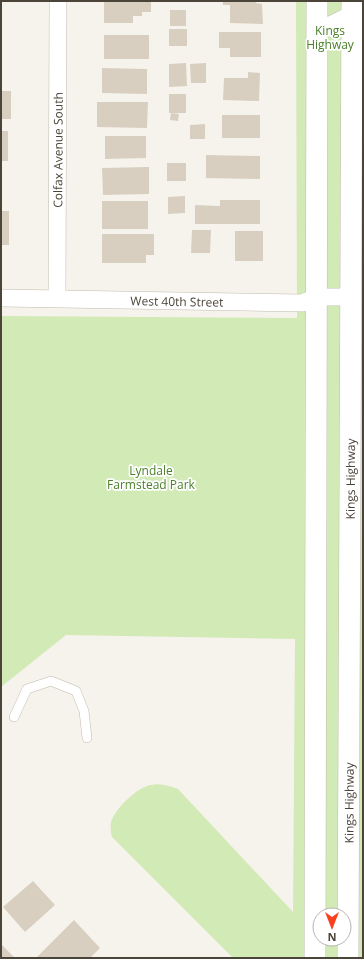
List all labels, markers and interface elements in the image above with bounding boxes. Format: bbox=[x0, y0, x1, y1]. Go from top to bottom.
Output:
park label: Kings Highway bbox=[306, 22, 355, 53]
street label: Colfax Avenue South bbox=[49, 92, 66, 208]
street label: West 40th Street bbox=[130, 292, 224, 310]
street label: Kings Highway bbox=[341, 438, 359, 519]
park label: Lyndale Farmstead Park bbox=[107, 462, 196, 493]
street label: Kings Highway bbox=[340, 762, 357, 843]
north arrow bbox=[312, 907, 352, 947]
text: N bbox=[328, 930, 336, 945]

